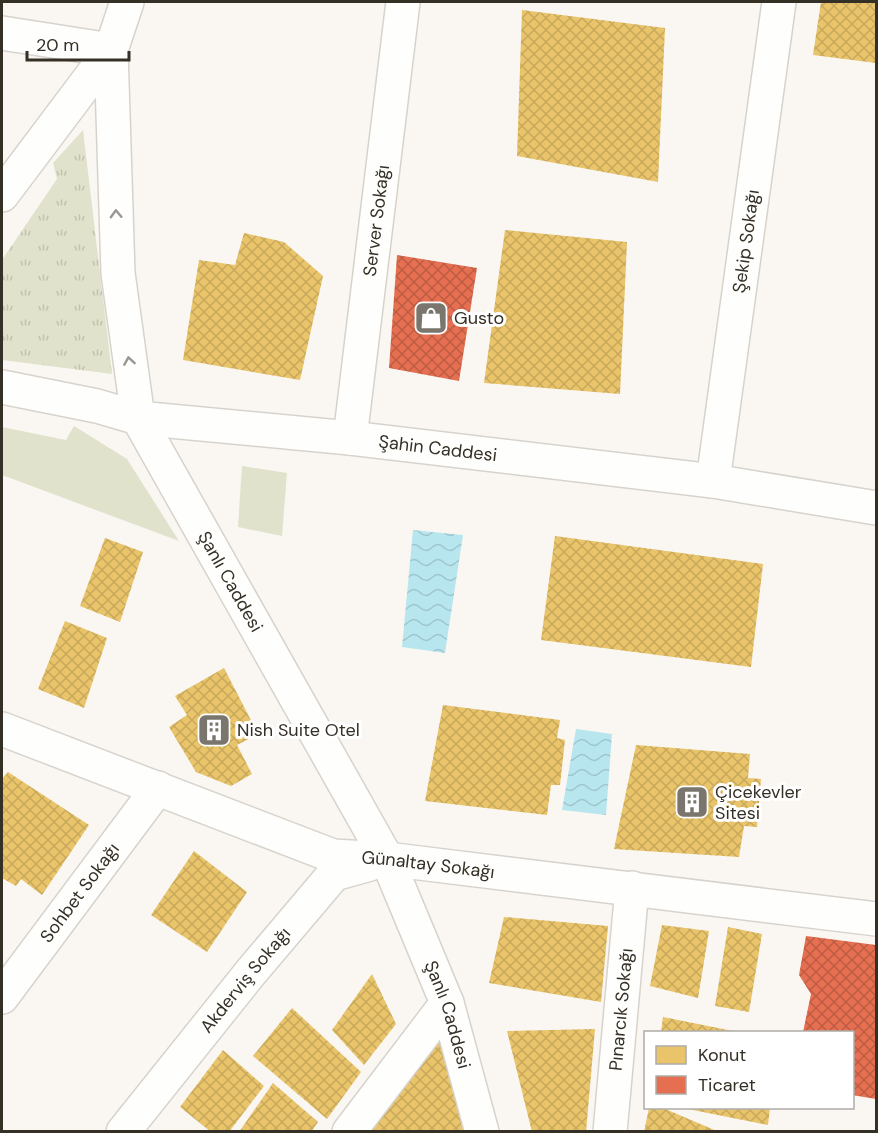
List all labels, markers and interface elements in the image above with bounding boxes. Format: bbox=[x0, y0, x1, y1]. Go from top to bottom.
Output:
scale bar bbox=[27, 24, 129, 62]
text: 20 m bbox=[36, 33, 79, 57]
street label: Server Sokağı bbox=[358, 164, 395, 278]
street label: Şekip Sokağı bbox=[727, 188, 765, 295]
one-way arrow bbox=[110, 210, 122, 219]
shop icon: Gusto bbox=[413, 300, 449, 336]
place label: Gusto bbox=[454, 306, 504, 330]
one-way arrow bbox=[124, 356, 136, 365]
street label: Şahin Caddesi bbox=[377, 429, 498, 467]
street label: Şanlı Caddesi bbox=[192, 527, 268, 636]
building icon: Nish Suite Otel bbox=[196, 712, 232, 748]
place label: Nish Suite Otel bbox=[237, 718, 360, 742]
place label: Çicekevler Sitesi bbox=[715, 780, 802, 825]
building icon: Çicekevler Sitesi bbox=[674, 784, 710, 820]
street label: Sohbet Sokağı bbox=[35, 838, 125, 948]
street label: Günaltay Sokağı bbox=[361, 846, 496, 884]
street label: Akderviş Sokağı bbox=[195, 922, 296, 1038]
street label: Pınarcık Sokağı bbox=[604, 947, 639, 1072]
street label: Şanlı Caddesi bbox=[419, 957, 476, 1071]
legend bbox=[644, 1031, 854, 1109]
text: Konut bbox=[698, 1043, 746, 1067]
text: Ticaret bbox=[698, 1073, 756, 1097]

